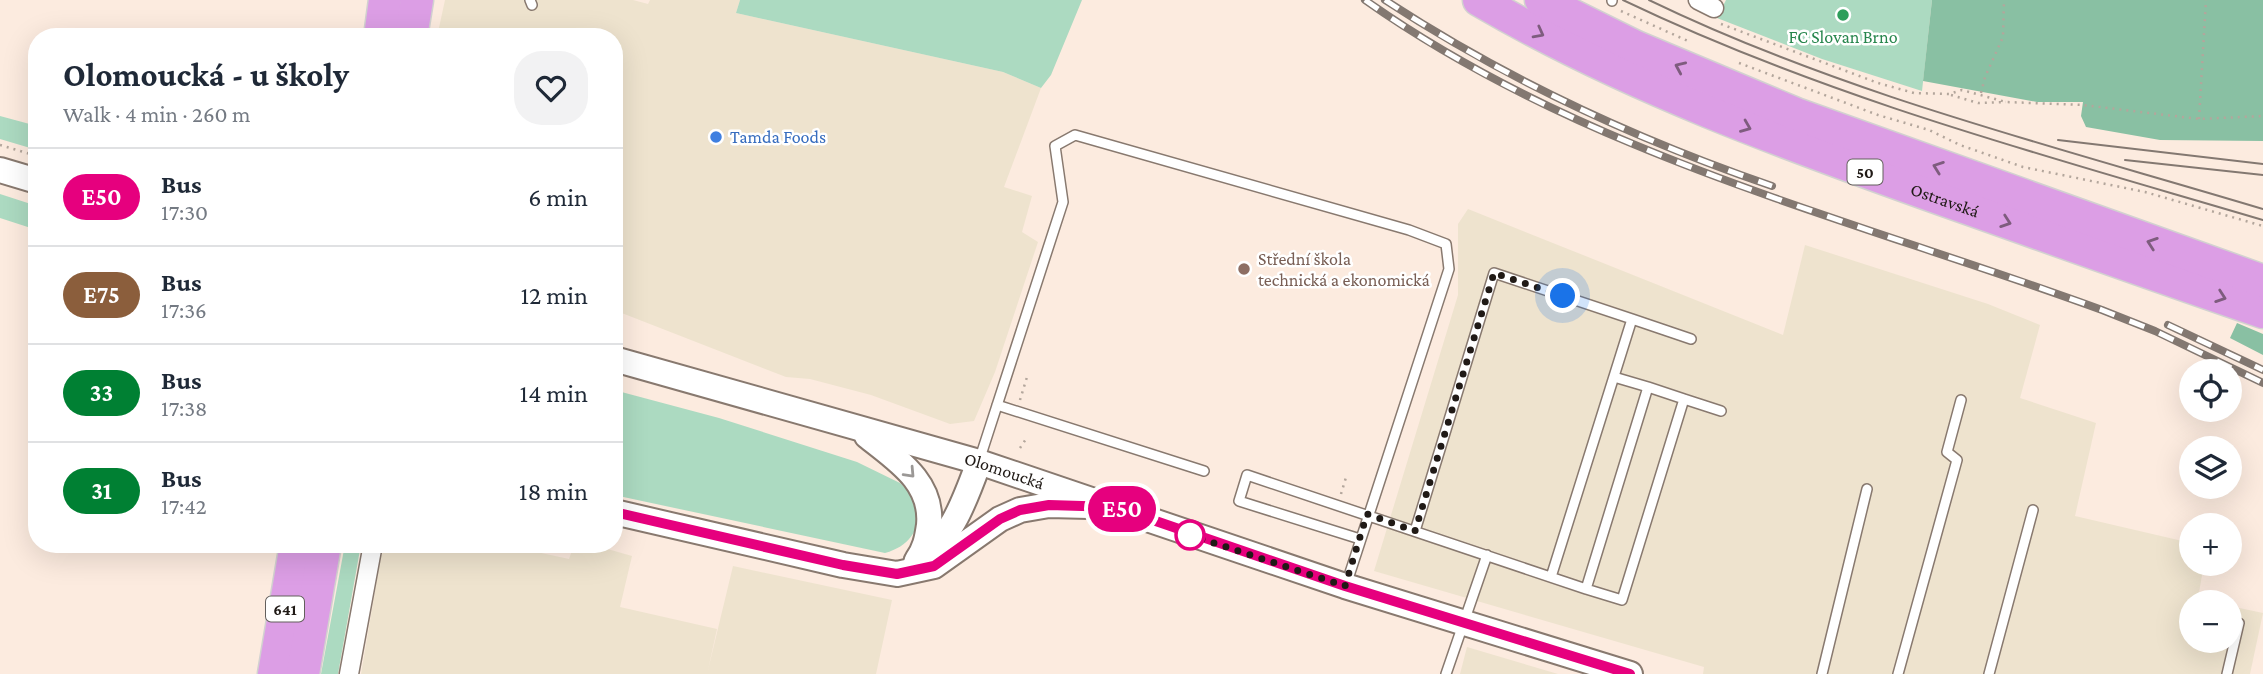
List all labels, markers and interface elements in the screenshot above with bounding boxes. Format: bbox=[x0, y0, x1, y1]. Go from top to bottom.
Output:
marker: FC Slovan Brno bbox=[1835, 7, 1851, 23]
one-way arrow bbox=[1532, 25, 1544, 38]
place label: FC Slovan Brno bbox=[1788, 27, 1898, 47]
button: heart bbox=[514, 51, 588, 125]
text: Olomoucká - u školy bbox=[63, 56, 349, 93]
one-way arrow bbox=[1675, 61, 1687, 75]
text: Walk · 4 min · 260 m bbox=[63, 101, 250, 127]
one-way arrow bbox=[1740, 118, 1752, 132]
place label: Tamda Foods bbox=[730, 127, 826, 147]
marker: Tamda Foods bbox=[708, 129, 724, 145]
road number: 50 bbox=[1848, 160, 1882, 184]
one-way arrow bbox=[1932, 161, 1944, 175]
text: Bus bbox=[161, 170, 202, 199]
street label: Ostravská bbox=[1908, 179, 1982, 222]
text: E50 bbox=[82, 183, 121, 210]
text: 6 min bbox=[528, 183, 588, 212]
text: 17:30 bbox=[161, 199, 208, 225]
one-way arrow bbox=[1999, 213, 2011, 227]
one-way arrow bbox=[2147, 237, 2159, 251]
place label: Střední škola technická a ekonomická bbox=[1258, 249, 1430, 290]
marker: Střední škola technická a ekonomická bbox=[1236, 261, 1252, 277]
text: Bus bbox=[161, 268, 202, 297]
your location bbox=[1545, 278, 1580, 313]
text: E75 bbox=[83, 281, 120, 308]
text: 12 min bbox=[520, 281, 588, 310]
one-way arrow bbox=[2214, 289, 2226, 303]
text: 17:36 bbox=[161, 297, 207, 323]
map controls bbox=[2179, 359, 2242, 653]
button: locate bbox=[2179, 359, 2242, 422]
text: Bus bbox=[161, 366, 202, 395]
text: 33 bbox=[90, 379, 113, 406]
text: 14 min bbox=[520, 379, 588, 408]
text: 17:38 bbox=[161, 395, 207, 421]
button: layers bbox=[2179, 436, 2242, 499]
street label: Olomoucká bbox=[962, 448, 1047, 493]
text: Bus bbox=[161, 464, 202, 493]
one-way arrow bbox=[902, 465, 914, 478]
text: 31 bbox=[91, 477, 112, 504]
text: 18 min bbox=[519, 477, 588, 506]
line badge: E50 bbox=[1082, 486, 1162, 532]
text: 17:42 bbox=[161, 493, 207, 519]
text: E50 bbox=[1102, 495, 1142, 522]
button: + bbox=[2179, 513, 2242, 576]
unlabelled marker bbox=[1175, 520, 1205, 550]
button: − bbox=[2179, 590, 2242, 653]
road number: 641 bbox=[266, 596, 304, 622]

